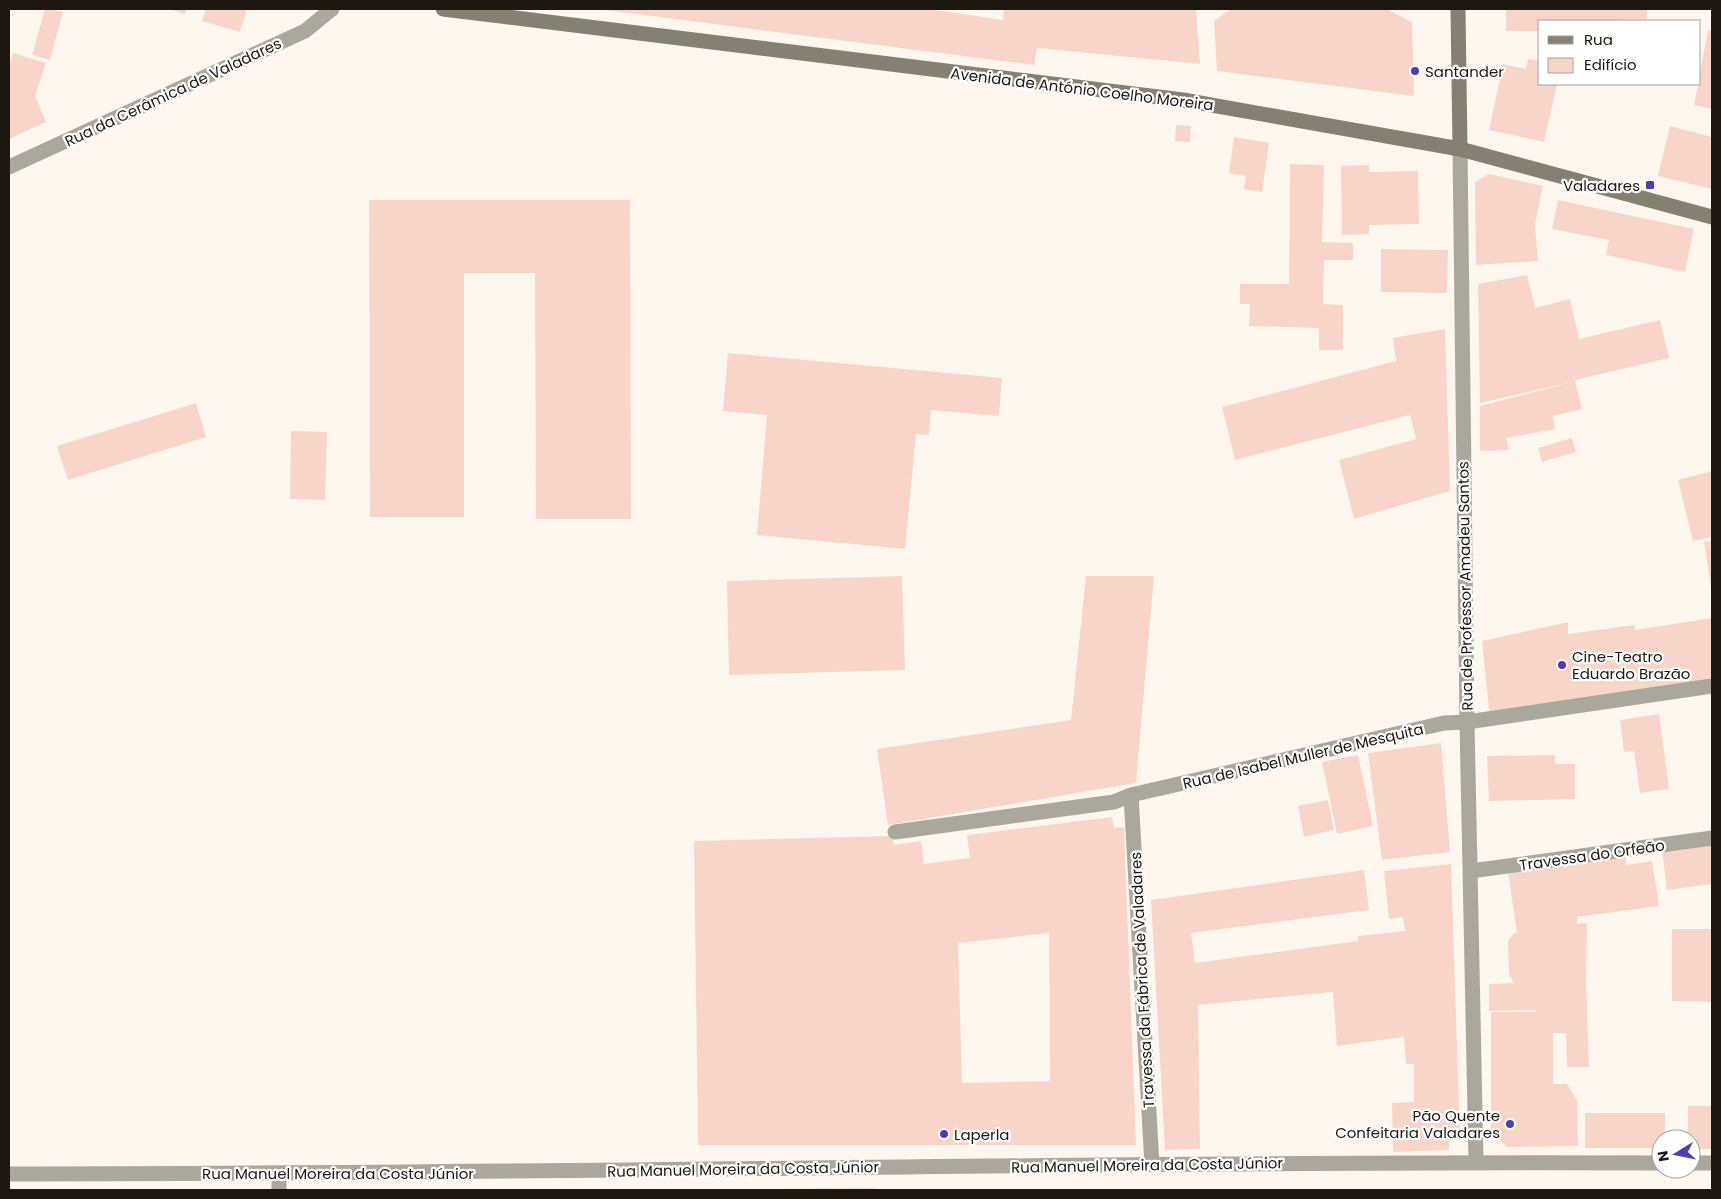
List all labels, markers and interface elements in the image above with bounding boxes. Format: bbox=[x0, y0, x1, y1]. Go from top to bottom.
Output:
legend bbox=[1538, 20, 1701, 85]
text: Rua bbox=[1584, 29, 1613, 50]
street label: Rua da Cerâmica de Valadares bbox=[61, 32, 285, 152]
text: Edifício bbox=[1584, 54, 1637, 75]
place label: Santander bbox=[1425, 61, 1504, 82]
street label: Avenida de António Coelho Moreira bbox=[949, 62, 1215, 116]
marker: Santander bbox=[1409, 65, 1421, 77]
place label: Valadares bbox=[1563, 175, 1640, 196]
marker: Valadares bbox=[1644, 179, 1656, 191]
street label: Rua de Professor Amadeu Santos bbox=[1452, 461, 1478, 711]
place label: Cine-Teatro Eduardo Brazão bbox=[1572, 646, 1690, 684]
marker: Cine-Teatro Eduardo Brazão bbox=[1556, 659, 1568, 671]
street label: Rua de Isabel Muller de Mesquita bbox=[1181, 718, 1425, 794]
street label: Travessa do Orfeão bbox=[1518, 834, 1666, 876]
street label: Travessa da Fábrica de Valadares bbox=[1125, 851, 1159, 1109]
place label: Pão Quente Confeitaria Valadares bbox=[1335, 1105, 1500, 1143]
marker: Pão Quente Confeitaria Valadares bbox=[1504, 1118, 1516, 1130]
place label: Laperla bbox=[954, 1124, 1010, 1145]
marker: Laperla bbox=[938, 1128, 950, 1140]
north arrow bbox=[1651, 1129, 1701, 1179]
text: N bbox=[1652, 1149, 1674, 1163]
street label: Rua Manuel Moreira da Costa Júnior bbox=[1011, 1152, 1284, 1178]
street label: Rua Manuel Moreira da Costa Júnior bbox=[607, 1156, 880, 1182]
street label: Rua Manuel Moreira da Costa Júnior bbox=[202, 1163, 474, 1184]

